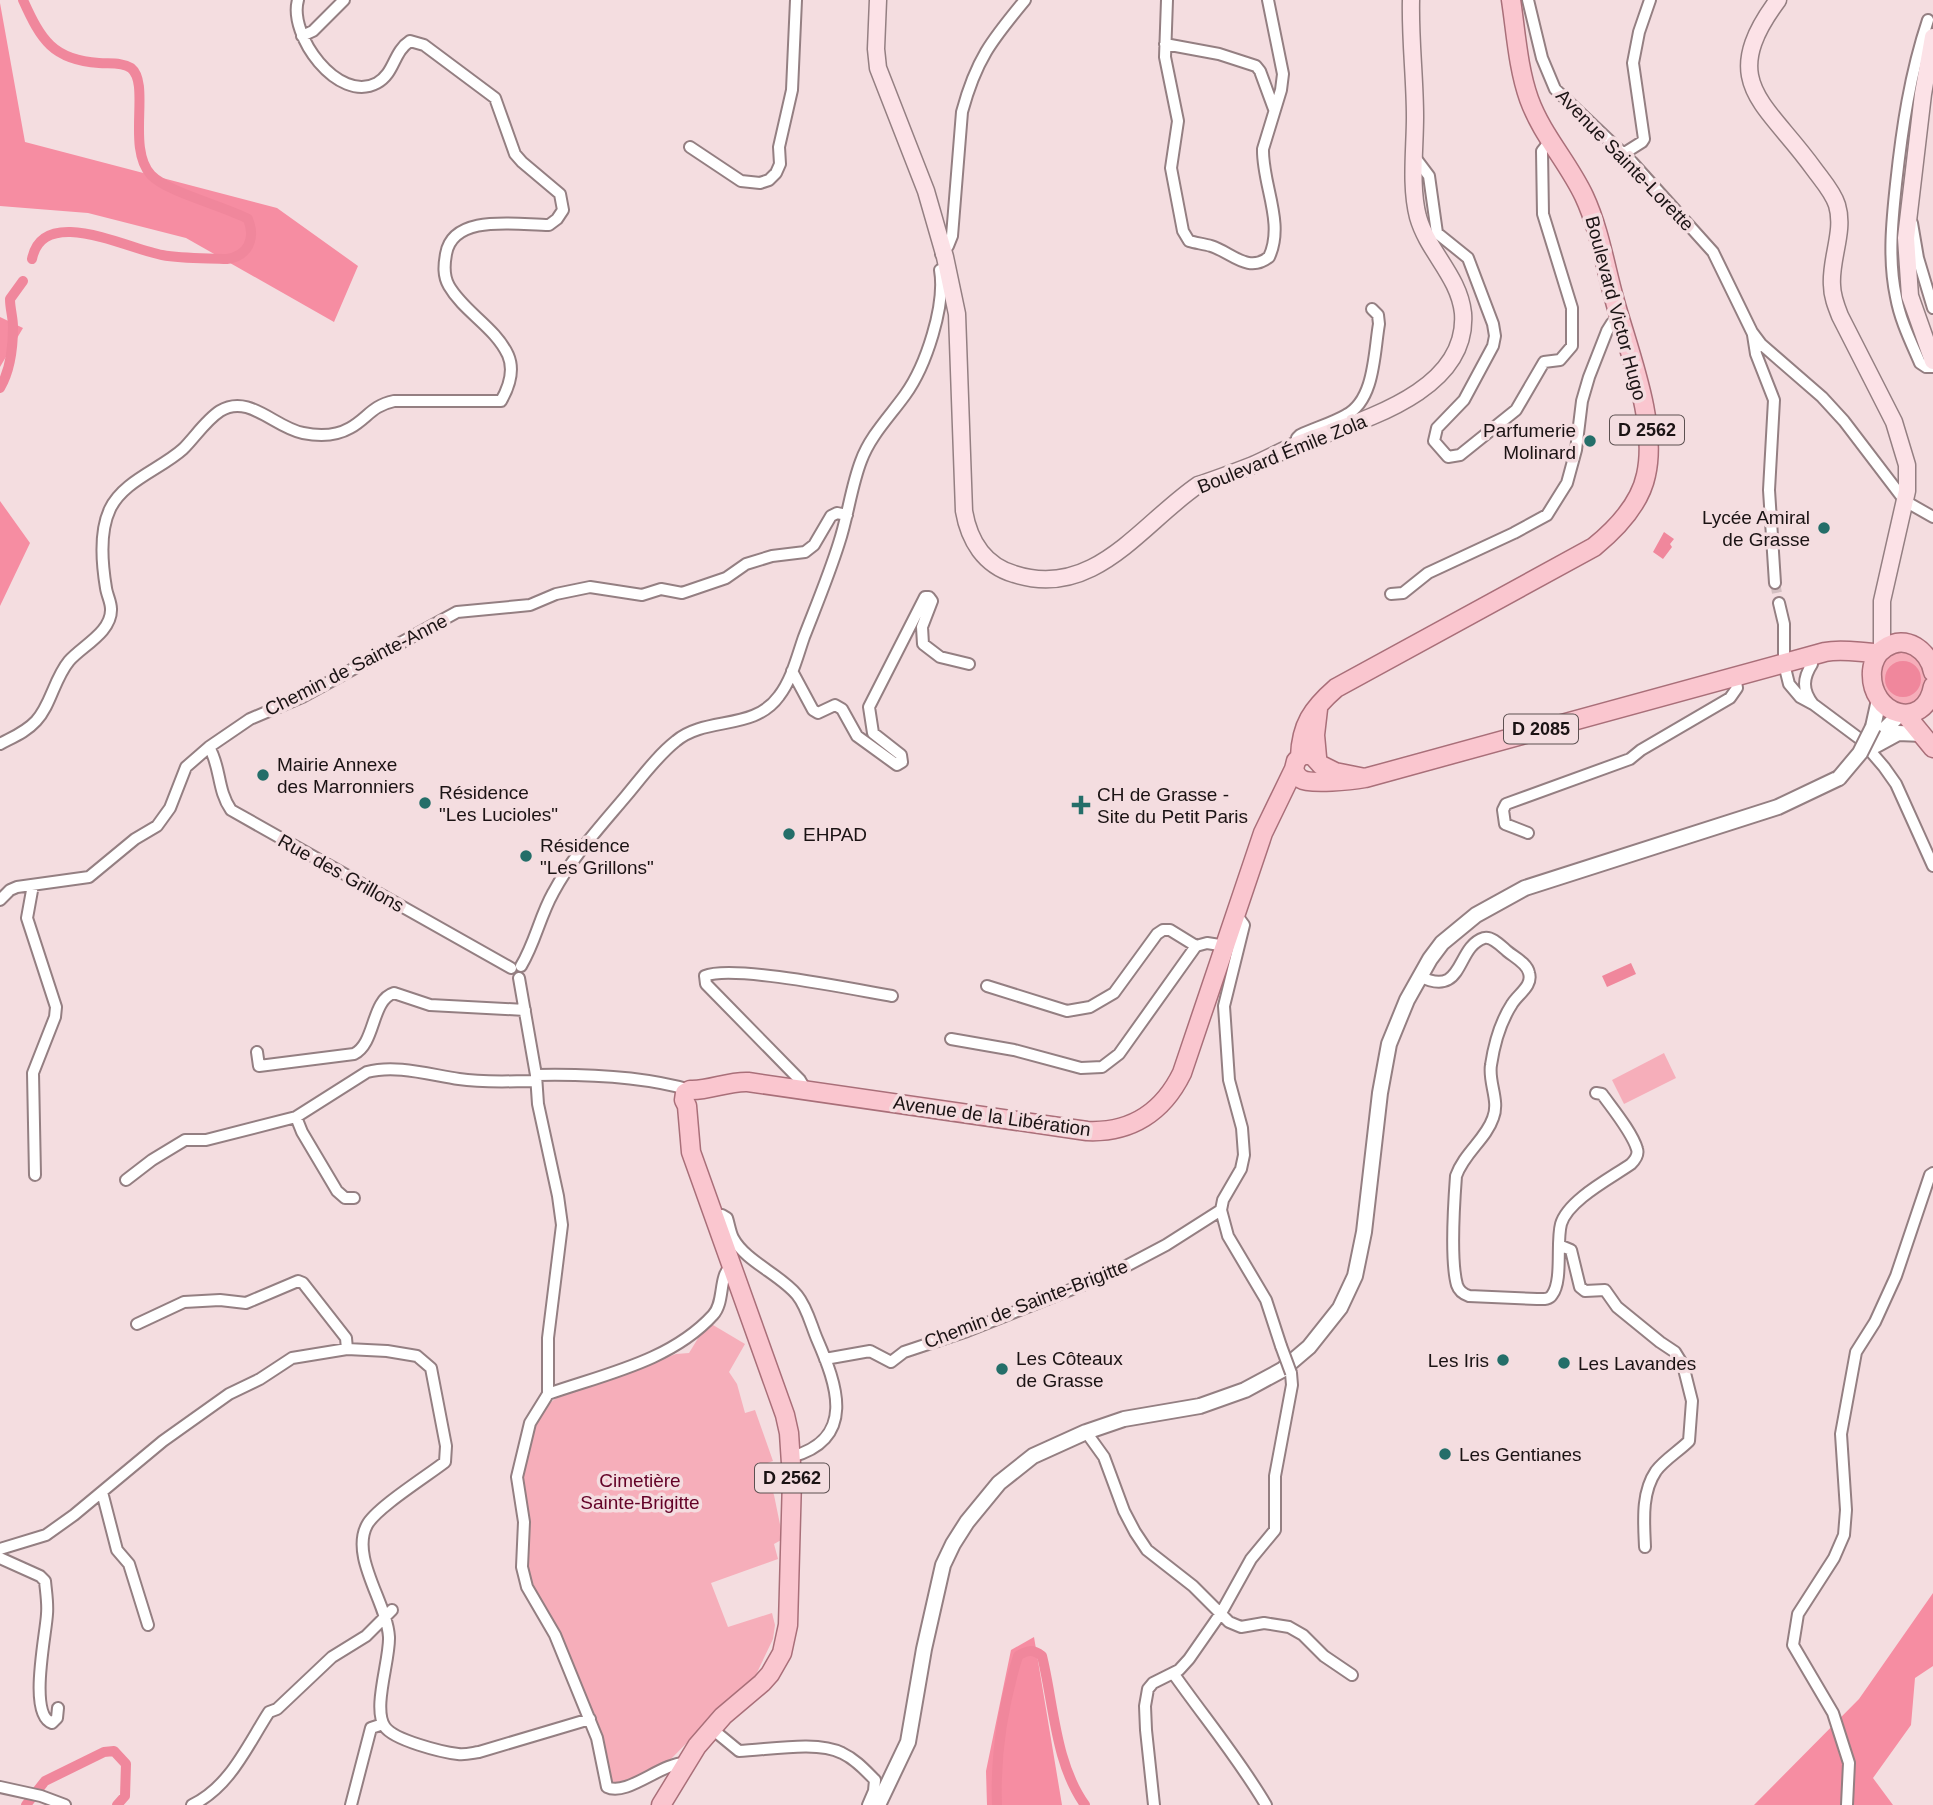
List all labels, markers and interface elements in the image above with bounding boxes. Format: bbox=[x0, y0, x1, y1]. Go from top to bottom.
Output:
street label: Avenue Sainte-Lorette bbox=[1552, 85, 1698, 235]
street label: Boulevard Victor Hugo bbox=[1581, 214, 1651, 402]
street label: Boulevard Émile Zola bbox=[1194, 410, 1370, 498]
road number: D 2562 bbox=[1610, 416, 1684, 444]
place label: Parfumerie Molinard bbox=[1483, 420, 1576, 463]
marker: Parfumerie Molinard bbox=[1582, 433, 1598, 449]
place label: Lycée Amiral de Grasse bbox=[1702, 507, 1810, 550]
marker: Lycée Amiral de Grasse bbox=[1816, 520, 1832, 536]
street label: Chemin de Sainte-Anne bbox=[261, 610, 451, 720]
road number: D 2085 bbox=[1504, 714, 1578, 744]
place label: Mairie Annexe des Marronniers bbox=[277, 754, 414, 797]
marker: Mairie Annexe des Marronniers bbox=[255, 767, 271, 783]
place label: Résidence "Les Lucioles" bbox=[439, 782, 558, 825]
place label: CH de Grasse - Site du Petit Paris bbox=[1097, 784, 1248, 827]
marker: Résidence "Les Lucioles" bbox=[417, 795, 433, 811]
marker: CH de Grasse - Site du Petit Paris bbox=[1071, 795, 1091, 815]
place label: EHPAD bbox=[803, 824, 867, 845]
marker: EHPAD bbox=[781, 826, 797, 842]
street label: Rue des Grillons bbox=[274, 830, 408, 916]
place label: Résidence "Les Grillons" bbox=[540, 835, 654, 878]
marker: Résidence "Les Grillons" bbox=[518, 848, 534, 864]
street label: Avenue de la Libération bbox=[892, 1092, 1092, 1140]
street label: Chemin de Sainte-Brigitte bbox=[921, 1255, 1131, 1353]
place label: Les Côteaux de Grasse bbox=[1016, 1348, 1123, 1391]
place label: Les Iris bbox=[1428, 1350, 1489, 1371]
marker: Les Iris bbox=[1495, 1352, 1511, 1368]
place label: Les Lavandes bbox=[1578, 1353, 1696, 1374]
marker: Les Lavandes bbox=[1556, 1355, 1572, 1371]
marker: Les Côteaux de Grasse bbox=[994, 1361, 1010, 1377]
place label: Les Gentianes bbox=[1459, 1444, 1582, 1465]
marker: Les Gentianes bbox=[1437, 1446, 1453, 1462]
road number: D 2562 bbox=[755, 1464, 829, 1492]
park label: Cimetière Sainte-Brigitte bbox=[580, 1470, 700, 1513]

